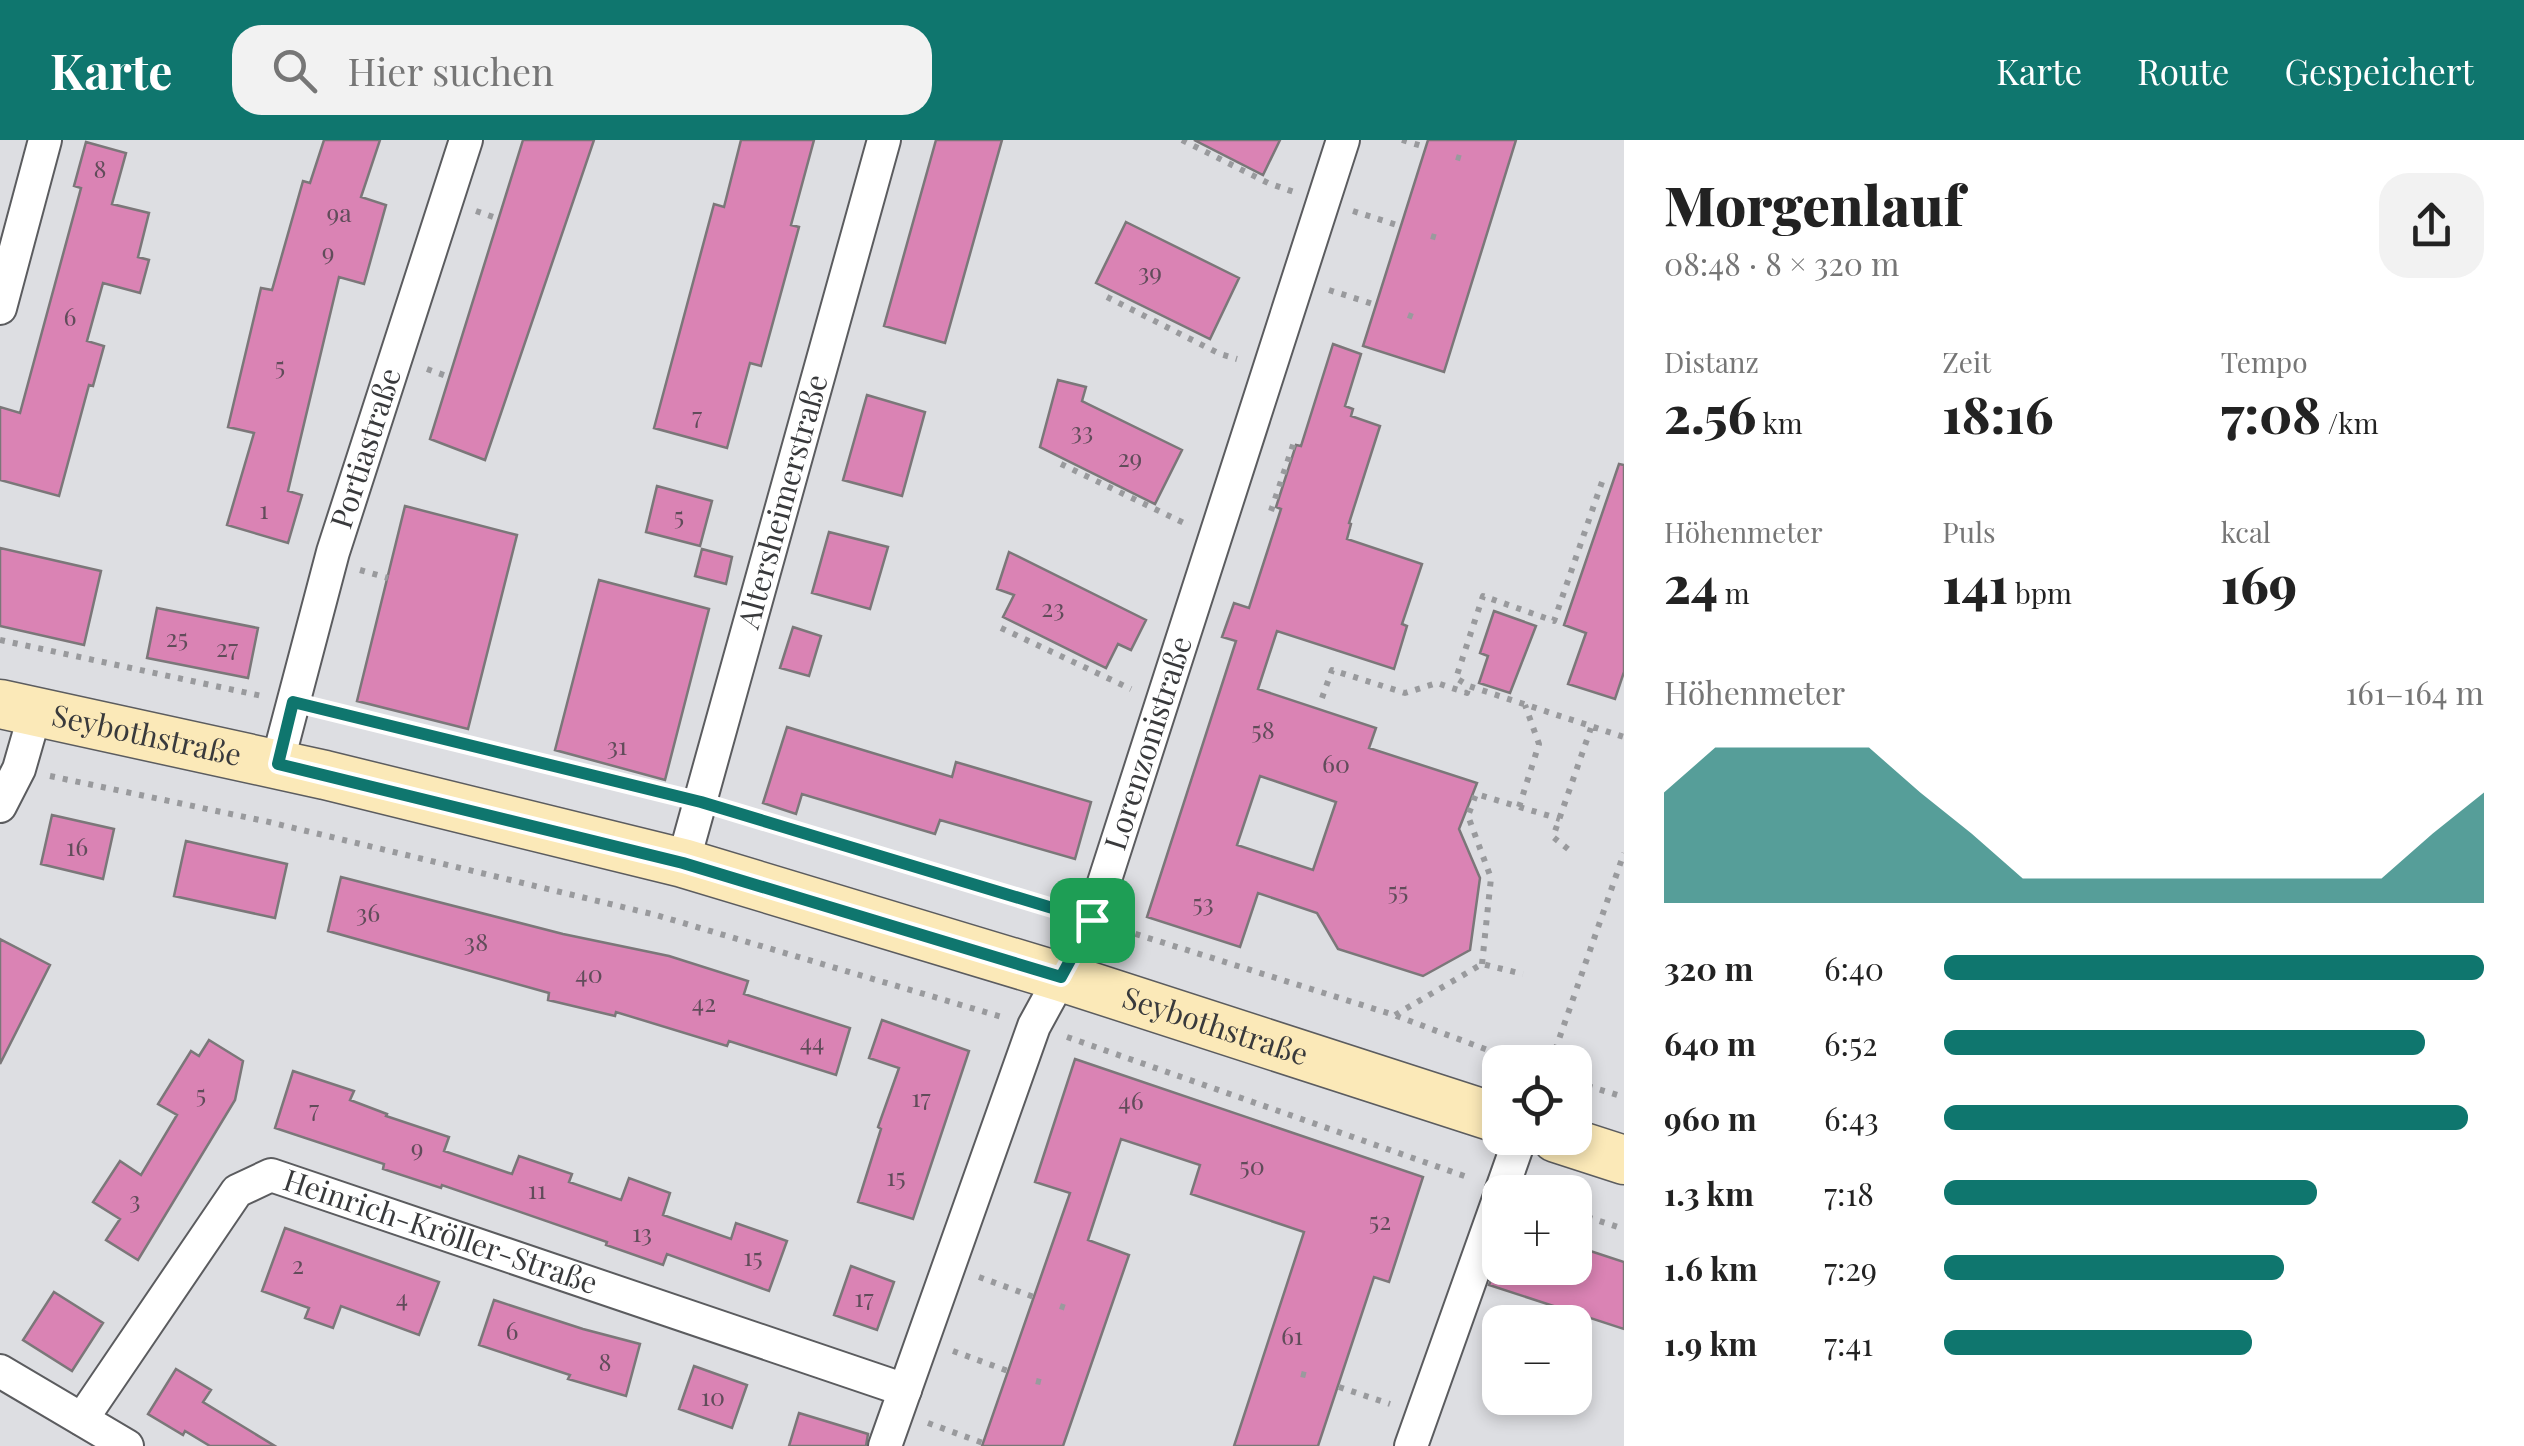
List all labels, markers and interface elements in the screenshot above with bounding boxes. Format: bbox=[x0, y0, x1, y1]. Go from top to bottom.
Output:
search box bbox=[232, 25, 932, 115]
text: Karte bbox=[50, 38, 172, 102]
icon: search bbox=[267, 43, 322, 98]
text: Hier suchen bbox=[347, 45, 554, 96]
text: Karte bbox=[1996, 47, 2082, 94]
text: Route bbox=[2137, 47, 2229, 94]
text: Gespeichert bbox=[2284, 47, 2474, 94]
house number: 8 bbox=[93, 151, 107, 184]
text: Morgenlauf bbox=[1664, 166, 1964, 240]
button: share bbox=[2379, 173, 2484, 278]
house number: 9a bbox=[326, 195, 352, 228]
house number: 9 bbox=[322, 234, 334, 267]
text: 08:48 · 8 × 320 m bbox=[1664, 241, 1899, 284]
house number: 39 bbox=[1138, 254, 1162, 287]
house number: 6 bbox=[64, 299, 76, 332]
text: Distanz bbox=[1664, 343, 1759, 380]
text: Zeit bbox=[1942, 343, 1991, 380]
text: Tempo bbox=[2221, 343, 2308, 380]
house number: 5 bbox=[275, 348, 285, 381]
street label: Portiastraße bbox=[320, 363, 409, 533]
street label: Altersheimerstraße bbox=[727, 370, 836, 634]
text: 2.56 bbox=[1664, 380, 1756, 447]
text: 18:16 bbox=[1942, 380, 2054, 447]
text: 7:08 bbox=[2221, 380, 2321, 447]
house number: 7 bbox=[692, 398, 702, 431]
text: km bbox=[1756, 404, 1803, 441]
text: /km bbox=[2321, 404, 2379, 441]
house number: 33 bbox=[1071, 413, 1093, 446]
house number: 29 bbox=[1118, 440, 1142, 473]
house number: 1 bbox=[259, 492, 269, 525]
house number: 5 bbox=[674, 498, 684, 531]
text: Höhenmeter bbox=[1664, 513, 1823, 550]
text: Puls bbox=[1942, 513, 1996, 550]
text: kcal bbox=[2221, 513, 2271, 550]
text: 24 bbox=[1664, 550, 1718, 617]
text: 141 bbox=[1942, 550, 2008, 617]
text: 169 bbox=[2221, 550, 2297, 617]
text: m bbox=[1718, 574, 1750, 611]
text: bpm bbox=[2008, 574, 2072, 611]
house number: 23 bbox=[1041, 590, 1065, 623]
house number: 25 bbox=[166, 620, 188, 653]
house number: 27 bbox=[216, 630, 238, 663]
street label: Lorenzonistraße bbox=[1094, 631, 1200, 855]
text: Höhenmeter bbox=[1664, 670, 1845, 713]
text: 161–164 m bbox=[2345, 670, 2484, 713]
street label: Seybothstraße bbox=[48, 694, 245, 774]
house number: 58 bbox=[1251, 712, 1275, 745]
house number: 31 bbox=[607, 728, 627, 761]
house number: 60 bbox=[1322, 746, 1350, 779]
house number: 16 bbox=[66, 829, 88, 862]
house number: 55 bbox=[1388, 873, 1408, 906]
pin bbox=[1050, 878, 1135, 963]
house number: 53 bbox=[1192, 885, 1214, 918]
icon: arrive bbox=[1065, 893, 1120, 948]
house number: 36 bbox=[356, 895, 380, 928]
house number: 38 bbox=[464, 924, 488, 957]
text: 320 m bbox=[1664, 946, 1753, 989]
text: 6:40 bbox=[1824, 946, 1884, 989]
house number: 40 bbox=[575, 956, 603, 989]
street label: Seybothstraße bbox=[1118, 976, 1314, 1074]
house number: 42 bbox=[692, 985, 716, 1018]
text: 640 m bbox=[1664, 1021, 1756, 1064]
text: 6:52 bbox=[1824, 1021, 1878, 1064]
house number: 44 bbox=[800, 1024, 824, 1057]
map controls bbox=[1482, 1045, 1592, 1415]
button: locate bbox=[1482, 1045, 1592, 1155]
house number: 5 bbox=[196, 1076, 206, 1109]
house number: 17 bbox=[911, 1080, 931, 1113]
house number: 46 bbox=[1118, 1083, 1144, 1116]
house number: 7 bbox=[309, 1091, 319, 1124]
text: 960 m bbox=[1664, 1096, 1757, 1139]
text: 6:43 bbox=[1824, 1096, 1879, 1139]
house number: 9 bbox=[411, 1130, 423, 1163]
house number: 50 bbox=[1239, 1148, 1265, 1181]
street label: Heinrich-Kröller-Straße bbox=[279, 1159, 603, 1302]
house number: 15 bbox=[886, 1159, 906, 1192]
text: 1.3 km bbox=[1664, 1171, 1754, 1214]
text: 7:18 bbox=[1824, 1171, 1874, 1214]
house number: 11 bbox=[528, 1172, 546, 1205]
button: + bbox=[1482, 1175, 1592, 1285]
house number: 3 bbox=[129, 1182, 141, 1215]
house number: 52 bbox=[1369, 1203, 1391, 1236]
house number: 13 bbox=[632, 1215, 652, 1248]
house number: 15 bbox=[743, 1239, 763, 1272]
text: 1.6 km bbox=[1664, 1246, 1758, 1289]
text: 7:29 bbox=[1824, 1246, 1877, 1289]
house number: 2 bbox=[292, 1247, 304, 1280]
house number: 4 bbox=[396, 1280, 408, 1313]
house number: 17 bbox=[854, 1280, 874, 1313]
button: − bbox=[1482, 1305, 1592, 1415]
house number: 6 bbox=[506, 1313, 518, 1346]
house number: 61 bbox=[1281, 1318, 1303, 1351]
text: 1.9 km bbox=[1664, 1321, 1757, 1364]
text: 7:41 bbox=[1824, 1321, 1873, 1364]
house number: 8 bbox=[598, 1344, 612, 1377]
house number: 10 bbox=[701, 1379, 725, 1412]

